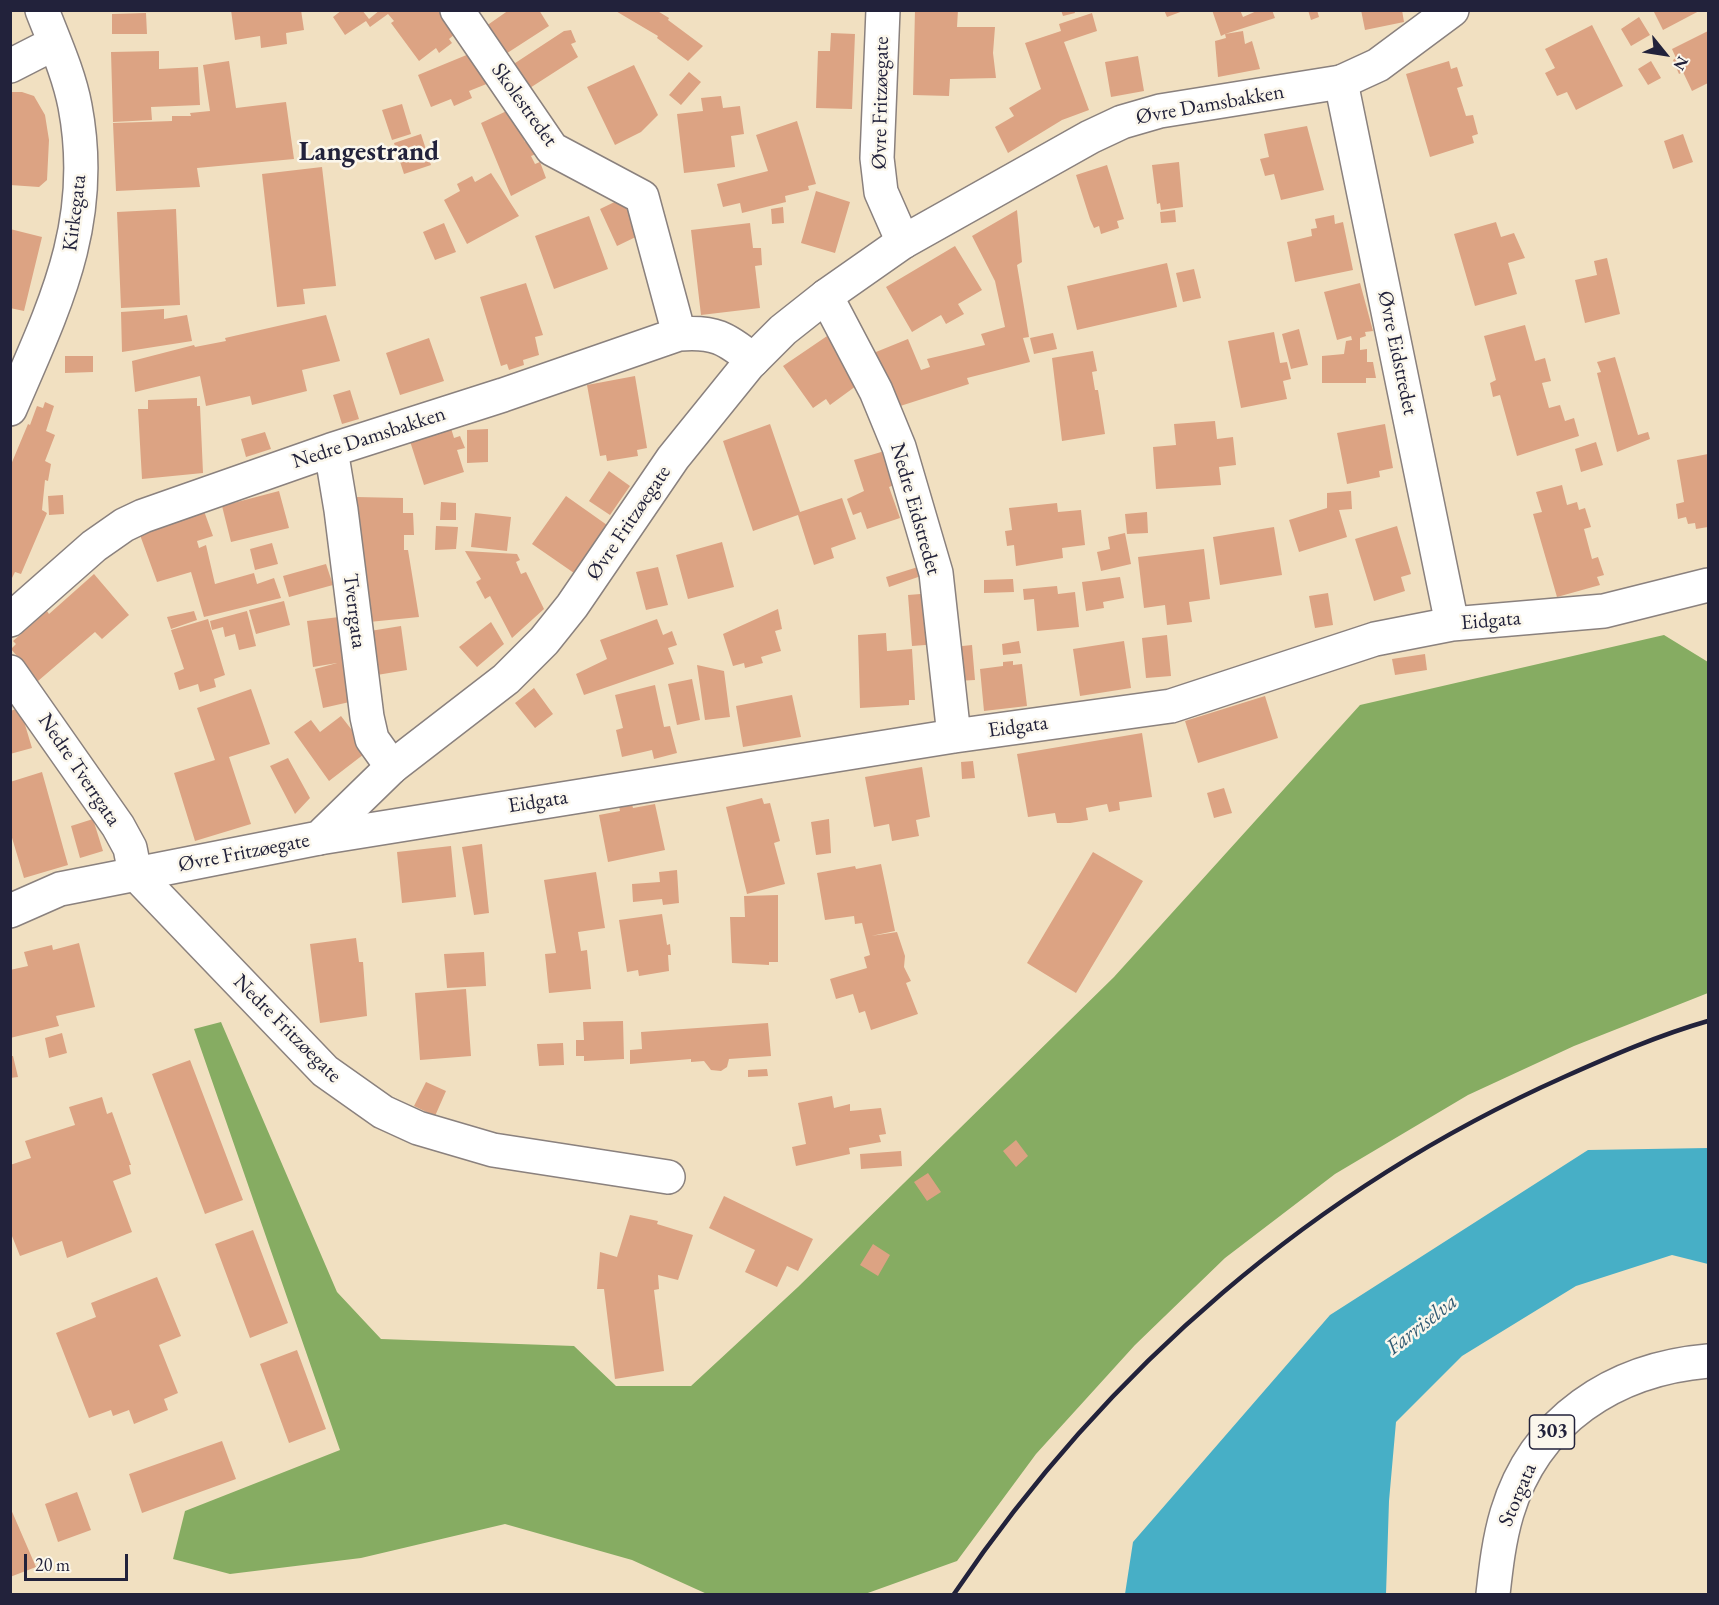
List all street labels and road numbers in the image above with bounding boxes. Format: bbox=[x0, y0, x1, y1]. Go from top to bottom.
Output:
street label: Øvre Fritzøegate bbox=[867, 36, 895, 170]
street label: Skolestredet bbox=[485, 58, 563, 152]
street label: Øvre Damsbakken bbox=[1134, 80, 1286, 130]
street label: Kirkegata bbox=[58, 173, 92, 253]
street label: Øvre Eidstredet bbox=[1372, 289, 1422, 417]
street label: Nedre Damsbakken bbox=[289, 401, 449, 475]
street label: Nedre Eidstredet bbox=[884, 440, 946, 578]
street label: Øvre Fritzøegate bbox=[581, 461, 677, 585]
street label: Tverrgata bbox=[337, 572, 371, 650]
street label: Eidgata bbox=[1460, 606, 1522, 636]
street label: Nedre Tverrgata bbox=[32, 709, 126, 831]
street label: Eidgata bbox=[986, 710, 1050, 744]
street label: Eidgata bbox=[506, 785, 570, 819]
street label: Øvre Fritzøegate bbox=[176, 828, 312, 878]
street label: Nedre Fritzøegate bbox=[228, 970, 346, 1088]
road number: 303 bbox=[1530, 1415, 1574, 1449]
street label: Storgata bbox=[1493, 1460, 1543, 1530]

